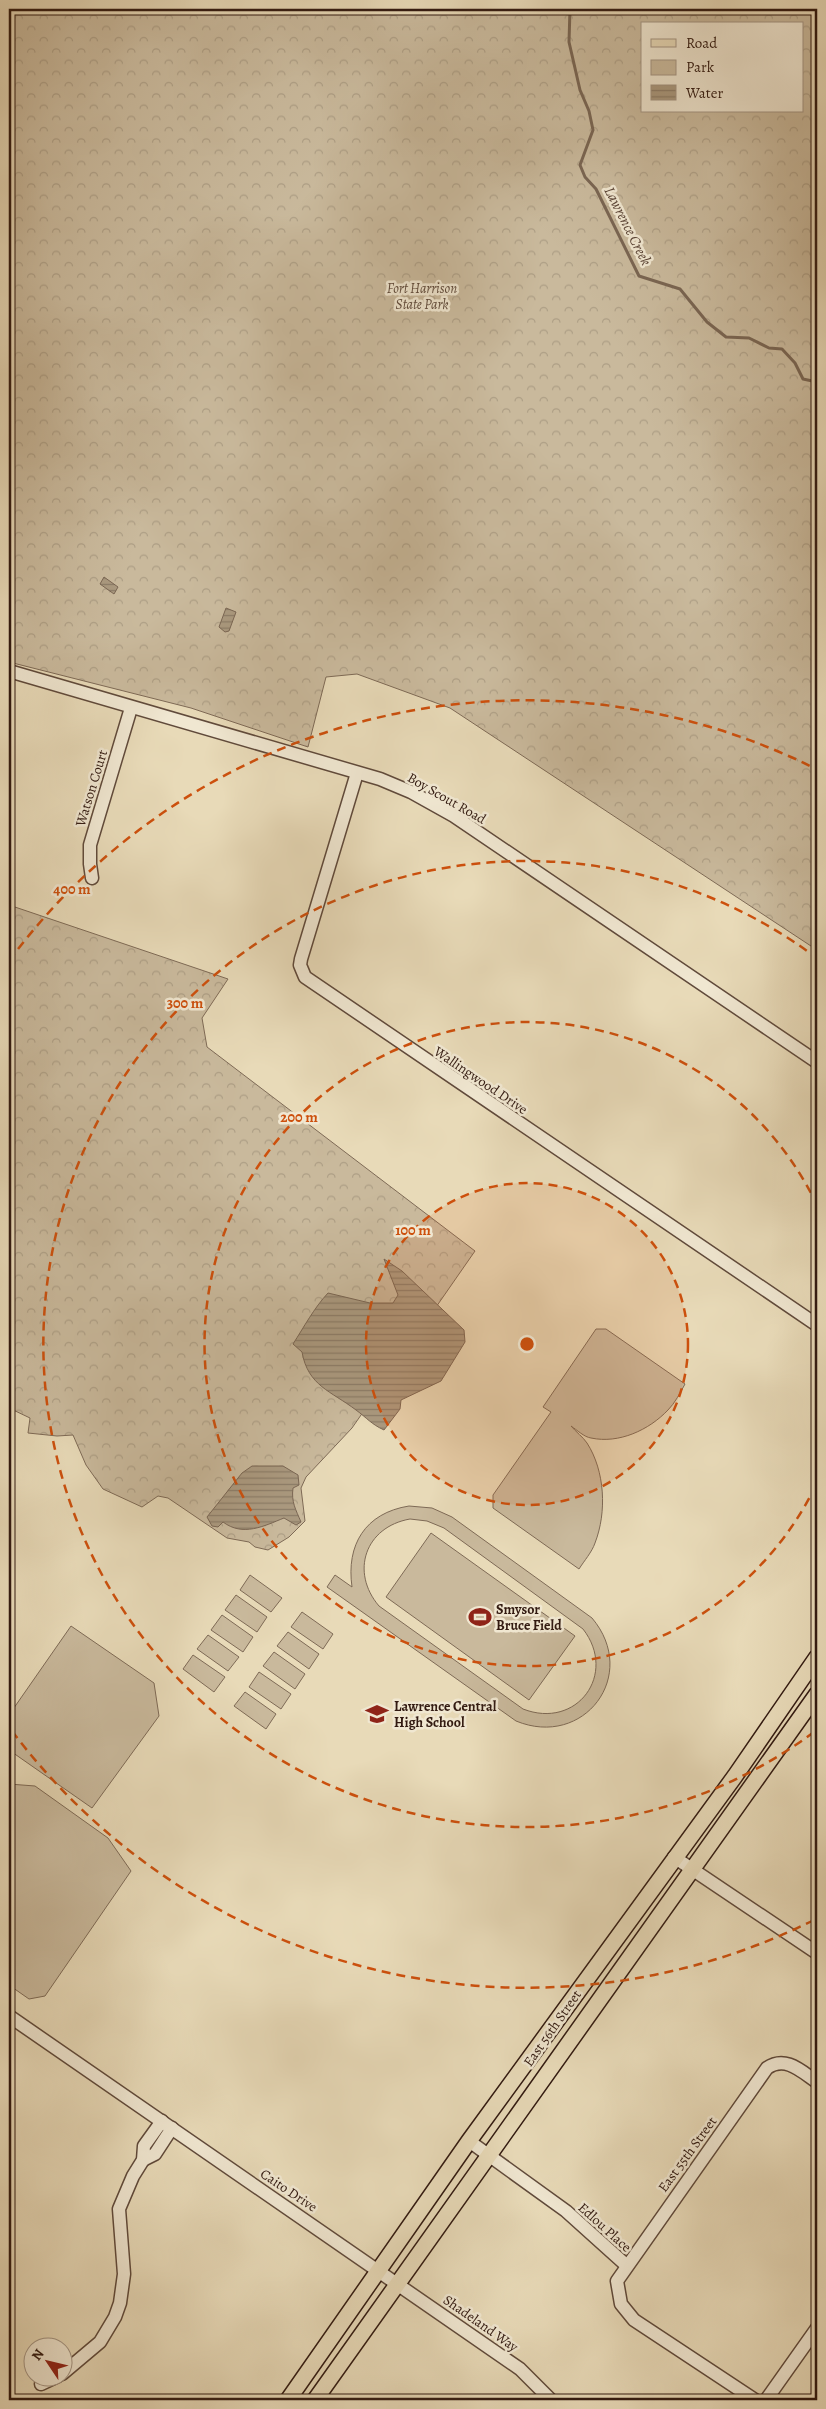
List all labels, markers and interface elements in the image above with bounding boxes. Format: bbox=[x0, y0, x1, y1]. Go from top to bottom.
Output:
legend bbox=[641, 22, 804, 112]
text: Road bbox=[686, 33, 718, 53]
text: Park bbox=[686, 57, 715, 77]
text: Water bbox=[685, 83, 723, 103]
water label: Lawrence Creek bbox=[600, 183, 657, 269]
park label: Fort Harrison State Park bbox=[387, 279, 457, 314]
street label: Watson Court bbox=[71, 747, 112, 830]
street label: Boy Scout Road bbox=[404, 768, 490, 829]
text: 400 m bbox=[53, 879, 91, 899]
text: 300 m bbox=[167, 993, 204, 1013]
street label: Wallingwood Drive bbox=[429, 1041, 531, 1119]
text: 200 m bbox=[280, 1107, 318, 1127]
text: 100 m bbox=[395, 1220, 431, 1240]
centre of rings bbox=[518, 1335, 536, 1353]
place label: Smysor Bruce Field bbox=[496, 1600, 562, 1635]
sports icon: Smysor Bruce Field bbox=[467, 1604, 493, 1630]
place label: Lawrence Central High School bbox=[394, 1697, 497, 1732]
school or university icon: Lawrence Central High School bbox=[364, 1701, 390, 1727]
street label: East 56th Street bbox=[519, 1986, 586, 2070]
street label: East 55th Street bbox=[654, 2112, 721, 2196]
street label: Caito Drive bbox=[256, 2164, 321, 2216]
street label: Edlou Place bbox=[574, 2198, 635, 2256]
street label: Shadeland Way bbox=[439, 2291, 523, 2357]
north arrow bbox=[22, 2336, 72, 2386]
text: N bbox=[27, 2345, 48, 2364]

